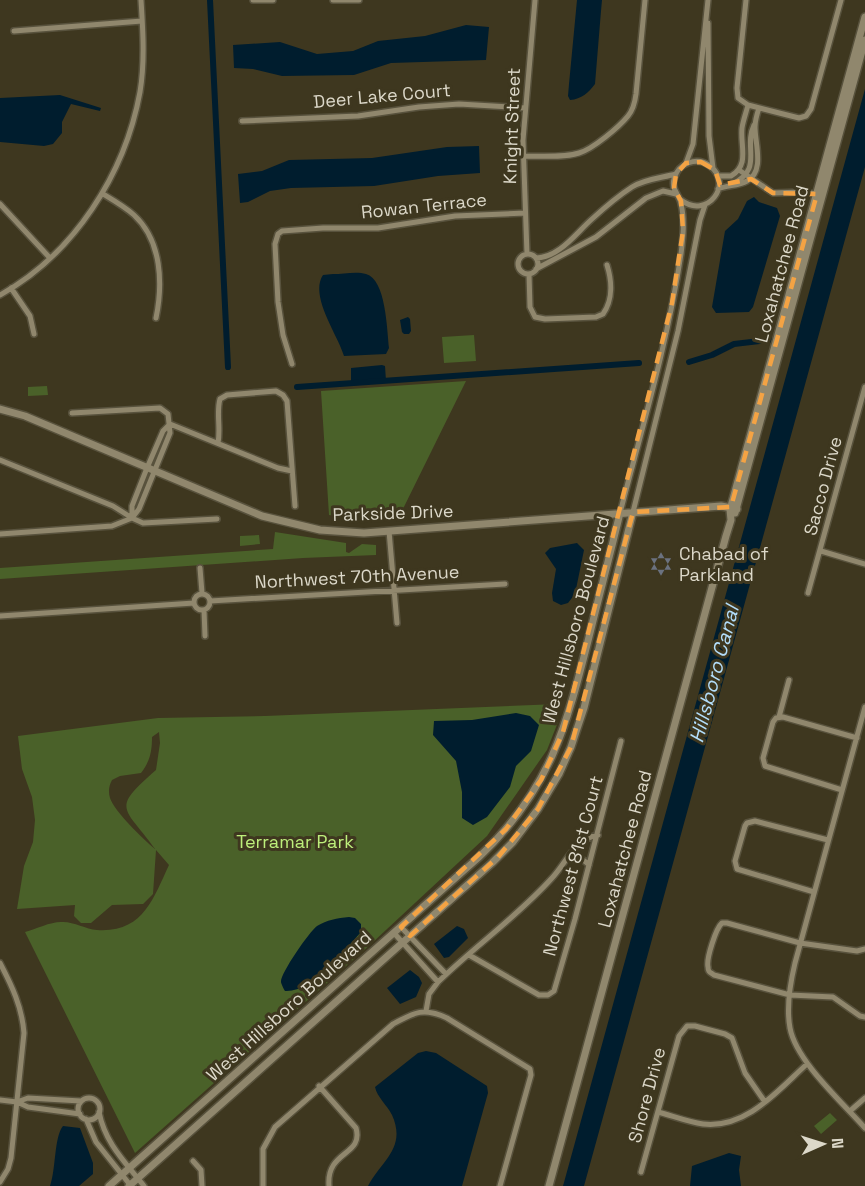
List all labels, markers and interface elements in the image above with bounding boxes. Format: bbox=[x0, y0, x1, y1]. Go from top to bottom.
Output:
street label: Knight Street bbox=[498, 67, 525, 185]
street label: Deer Lake Court bbox=[312, 78, 452, 113]
street label: Loxahatchee Road bbox=[749, 183, 814, 345]
street label: Rowan Terrace bbox=[360, 187, 488, 224]
street label: Sacco Drive bbox=[798, 434, 847, 538]
street label: Parkside Drive bbox=[332, 499, 454, 526]
street label: West Hillsboro Boulevard bbox=[537, 513, 614, 726]
place label: Chabad of Parkland bbox=[679, 542, 769, 586]
synagogue icon: Chabad of Parkland bbox=[648, 551, 674, 577]
street label: Northwest 70th Avenue bbox=[254, 560, 460, 593]
water label: Hillsboro Canal bbox=[683, 600, 745, 746]
street label: Loxahatchee Road bbox=[592, 768, 657, 930]
street label: Northwest 81st Court bbox=[537, 773, 608, 959]
park label: Terramar Park bbox=[236, 830, 354, 853]
street label: West Hillsboro Boulevard bbox=[201, 925, 376, 1086]
street label: Shore Drive bbox=[623, 1045, 670, 1145]
north arrow bbox=[793, 1114, 853, 1174]
text: N bbox=[827, 1137, 848, 1149]

